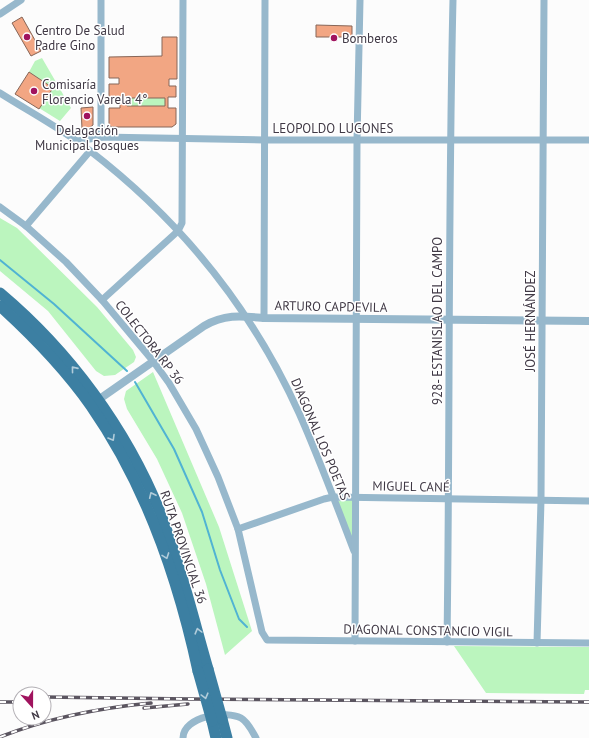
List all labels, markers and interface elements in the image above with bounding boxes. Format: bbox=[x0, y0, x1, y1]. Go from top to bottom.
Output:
place label: Centro De Salud Padre Gino bbox=[35, 22, 125, 54]
place label: Bomberos bbox=[342, 30, 398, 47]
marker: Centro De Salud Padre Gino bbox=[22, 32, 32, 42]
marker: Bomberos bbox=[329, 33, 339, 43]
place label: Comisaría Florencio Varela 4° bbox=[42, 76, 148, 108]
marker: Comisaría Florencio Varela 4° bbox=[29, 86, 39, 96]
marker: Delagación Municipal Bosques bbox=[82, 111, 92, 121]
street label: LEOPOLDO LUGONES bbox=[273, 120, 393, 137]
place label: Delagación Municipal Bosques bbox=[35, 122, 139, 154]
street label: 928- ESTANISLAO DEL CAMPO bbox=[429, 237, 446, 405]
street label: JOSÉ HERNÁNDEZ bbox=[522, 270, 539, 373]
street label: COLECTORA RP 36 bbox=[111, 297, 188, 388]
street label: ARTURO CAPDEVILA bbox=[274, 297, 388, 316]
one-way arrow bbox=[72, 366, 79, 373]
street label: DIAGONAL LOS POETAS bbox=[287, 375, 354, 503]
one-way arrow bbox=[107, 434, 114, 441]
street label: MIGUEL CANÉ bbox=[372, 477, 450, 496]
street label: RUTA PROVINCIAL 36 bbox=[156, 488, 211, 606]
one-way arrow bbox=[149, 492, 157, 499]
one-way arrow bbox=[161, 552, 170, 559]
street label: DIAGONAL CONSTANCIO VIGIL bbox=[343, 621, 513, 640]
one-way arrow bbox=[194, 628, 202, 635]
north arrow bbox=[12, 686, 52, 726]
one-way arrow bbox=[200, 693, 209, 700]
text: N bbox=[30, 708, 41, 723]

